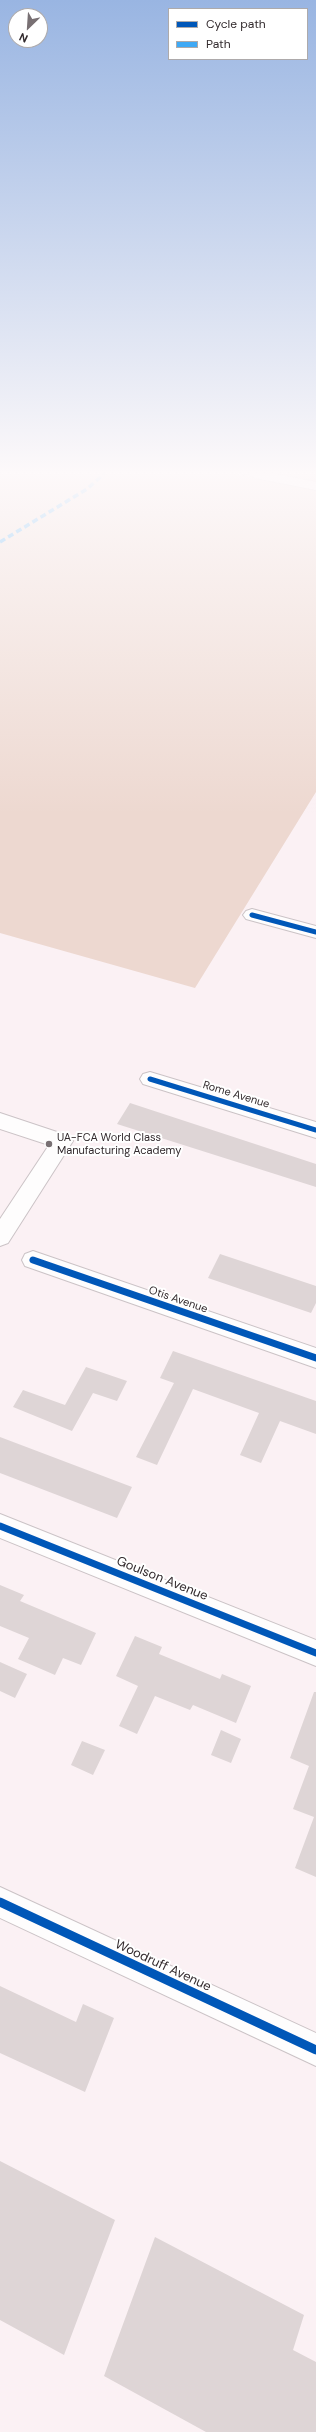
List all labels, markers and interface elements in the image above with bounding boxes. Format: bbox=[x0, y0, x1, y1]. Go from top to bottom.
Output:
north arrow bbox=[8, 8, 48, 48]
legend bbox=[168, 8, 308, 60]
text: Cycle path bbox=[206, 16, 266, 32]
text: N bbox=[17, 30, 30, 46]
text: Path bbox=[206, 36, 231, 52]
street label: Rome Avenue bbox=[201, 1079, 271, 1111]
place label: UA-FCA World Class Manufacturing Academy bbox=[57, 1131, 181, 1157]
marker: UA-FCA World Class Manufacturing Academy bbox=[44, 1139, 54, 1149]
street label: Otis Avenue bbox=[147, 1284, 209, 1316]
street label: Goulson Avenue bbox=[114, 1554, 210, 1604]
street label: Woodruff Avenue bbox=[112, 1937, 214, 1995]

